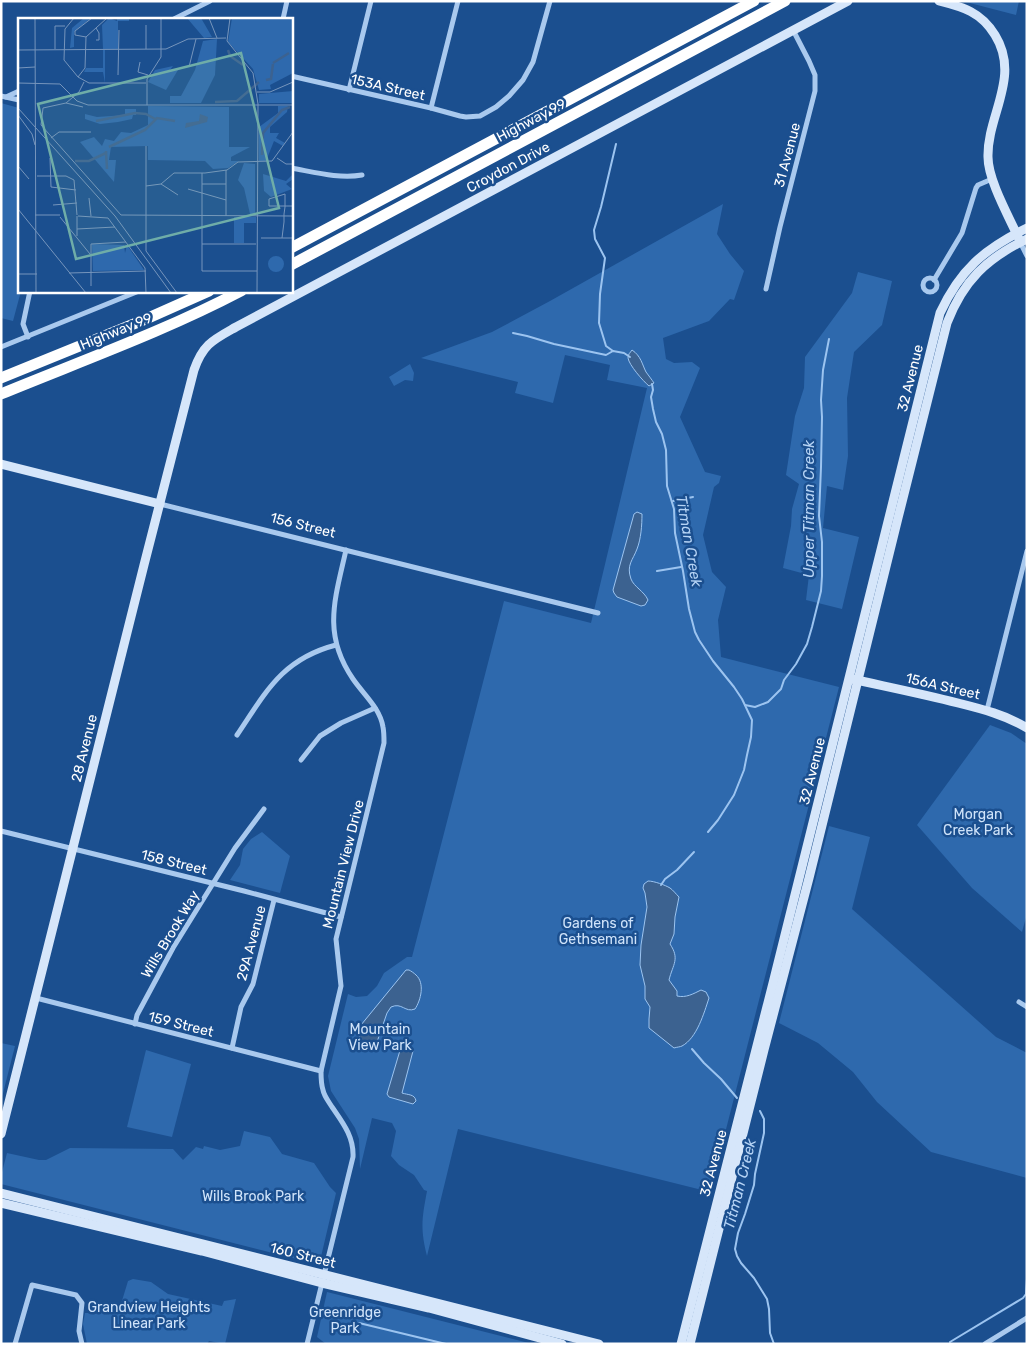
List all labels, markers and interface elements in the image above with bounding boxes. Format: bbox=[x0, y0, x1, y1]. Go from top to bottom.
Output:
inset map bbox=[18, 18, 292, 292]
street label: 153A Street bbox=[349, 71, 427, 104]
street label: Highway 99 bbox=[494, 95, 569, 146]
street label: 31 Avenue bbox=[771, 121, 804, 189]
street label: Croydon Drive bbox=[464, 138, 553, 196]
street label: Highway 99 bbox=[78, 309, 155, 354]
street label: 32 Avenue bbox=[894, 343, 927, 414]
water label: Upper Titman Creek bbox=[800, 440, 818, 578]
water label: Titman Creek bbox=[672, 494, 706, 589]
street label: 156 Street bbox=[268, 509, 338, 542]
street label: 156A Street bbox=[904, 670, 982, 703]
street label: 28 Avenue bbox=[68, 712, 101, 784]
street label: 32 Avenue bbox=[796, 736, 829, 807]
street label: Mountain View Drive bbox=[319, 798, 368, 930]
park label: Morgan Creek Park bbox=[943, 806, 1014, 839]
street label: 158 Street bbox=[139, 846, 209, 879]
street label: Wills Brook Way bbox=[138, 887, 203, 981]
street label: 29A Avenue bbox=[233, 904, 270, 983]
park label: Gardens of Gethsemani bbox=[559, 915, 637, 948]
street label: 159 Street bbox=[147, 1008, 216, 1041]
park label: Mountain View Park bbox=[348, 1021, 413, 1054]
street label: 32 Avenue bbox=[696, 1128, 731, 1199]
water label: Titman Creek bbox=[720, 1137, 760, 1231]
park label: Wills Brook Park bbox=[202, 1188, 305, 1205]
street label: 160 Street bbox=[268, 1239, 338, 1272]
park label: Grandview Heights Linear Park bbox=[87, 1299, 211, 1332]
park label: Greenridge Park bbox=[309, 1304, 381, 1337]

